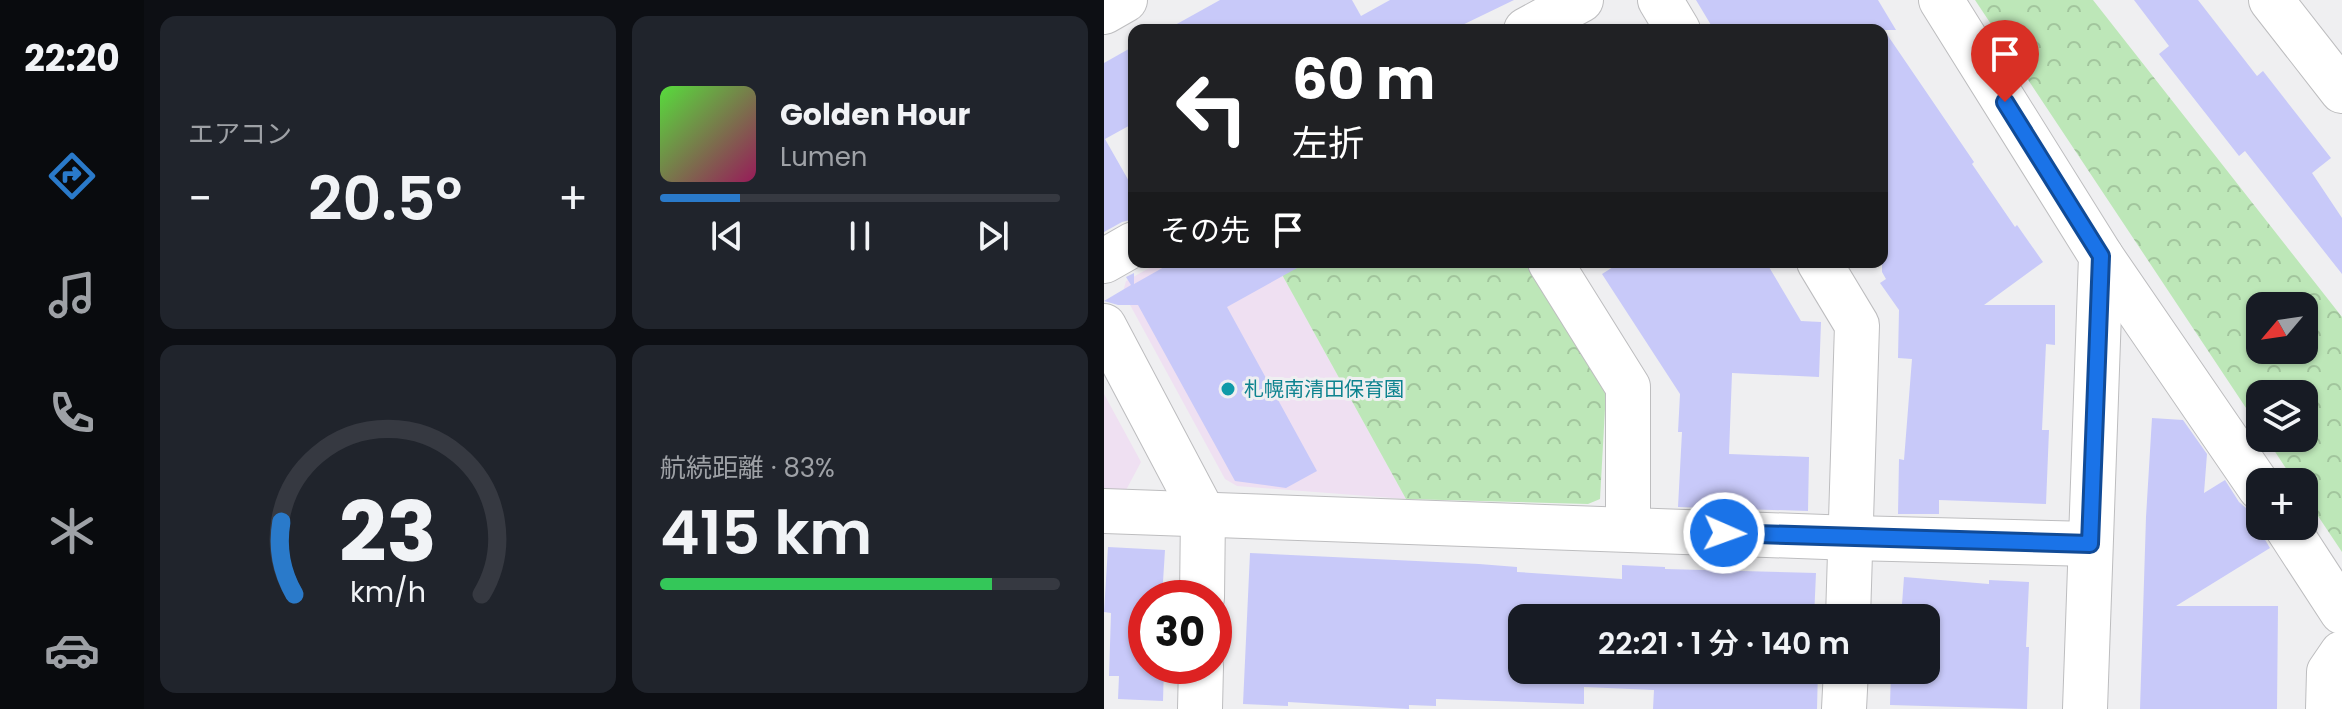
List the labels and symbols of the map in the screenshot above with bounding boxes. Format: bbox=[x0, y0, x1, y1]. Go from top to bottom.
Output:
pin bbox=[1971, 20, 2039, 102]
north arrow bbox=[2246, 292, 2318, 364]
place label: 札幌南清田保育園 bbox=[1244, 375, 1404, 403]
marker: 札幌南清田保育園 bbox=[1219, 380, 1237, 398]
position arrow bbox=[1682, 491, 1766, 575]
speed limit sign: 30 bbox=[1128, 580, 1232, 684]

